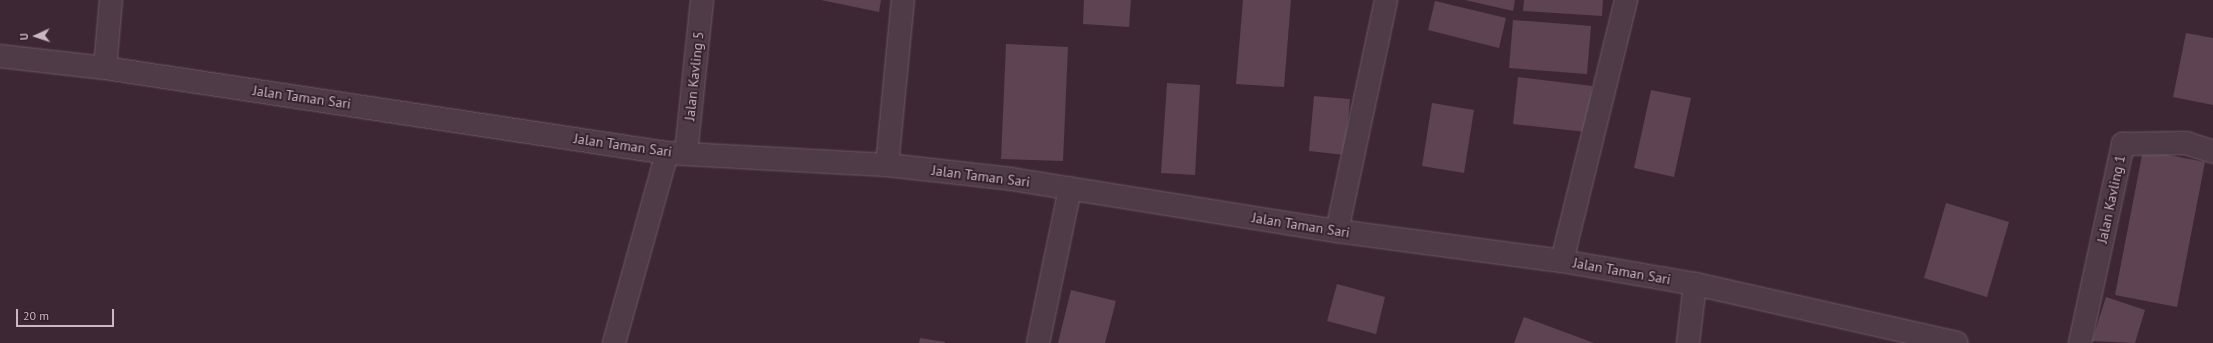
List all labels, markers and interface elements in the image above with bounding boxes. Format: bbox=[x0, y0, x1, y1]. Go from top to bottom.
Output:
north arrow bbox=[16, 16, 56, 56]
street label: Jalan Kavling 5 bbox=[681, 31, 707, 121]
text: U bbox=[17, 33, 31, 40]
street label: Jalan Taman Sari bbox=[252, 82, 352, 112]
street label: Jalan Taman Sari bbox=[573, 130, 673, 160]
street label: Jalan Kavling 1 bbox=[2093, 153, 2129, 245]
street label: Jalan Taman Sari bbox=[931, 162, 1031, 190]
street label: Jalan Taman Sari bbox=[1251, 209, 1351, 241]
street label: Jalan Taman Sari bbox=[1572, 254, 1672, 288]
scale bar bbox=[18, 301, 116, 327]
text: 20 m bbox=[23, 308, 49, 323]

